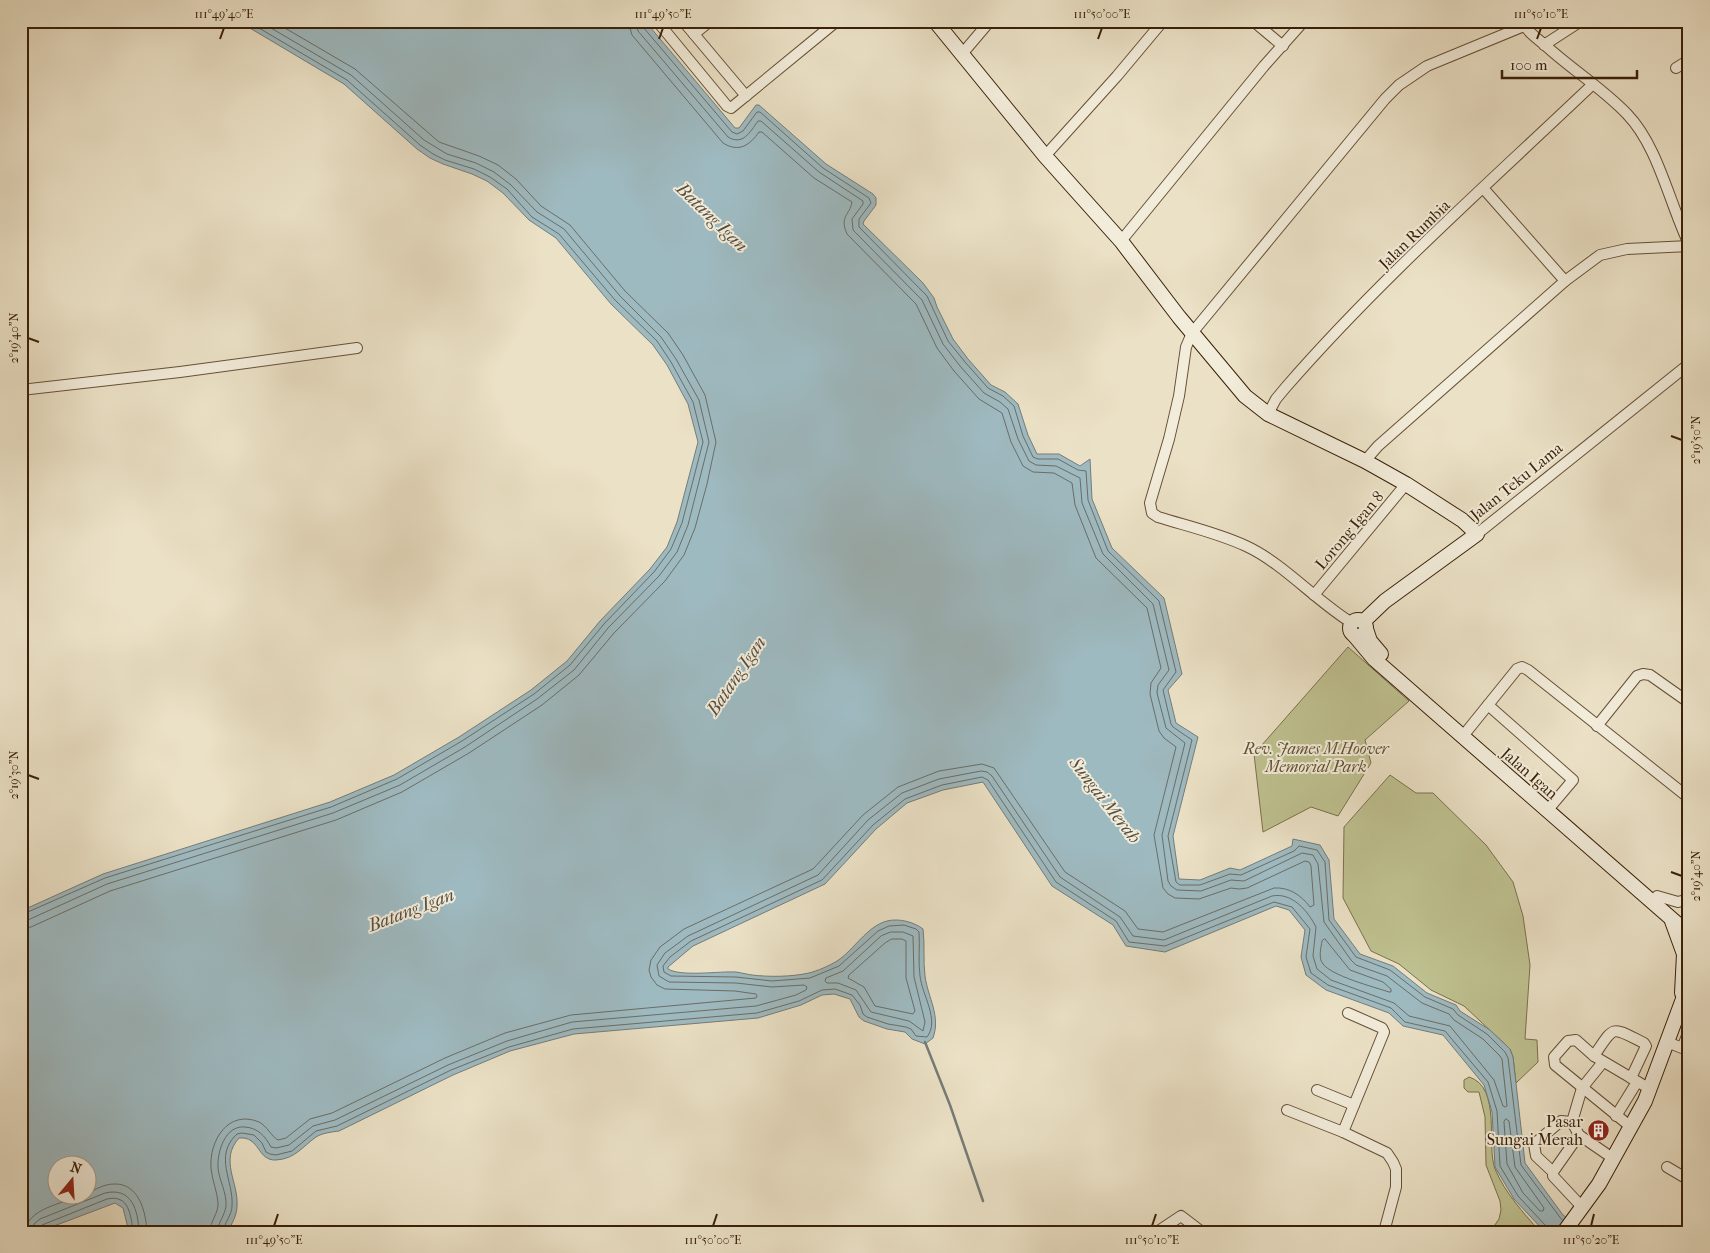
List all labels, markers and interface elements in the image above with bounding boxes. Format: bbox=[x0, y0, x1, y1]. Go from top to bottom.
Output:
text: 111°49'40"E bbox=[195, 7, 253, 21]
text: 111°49'50"E bbox=[635, 7, 691, 21]
text: 111°50'00"E bbox=[1074, 7, 1130, 21]
text: 111°50'10"E bbox=[1514, 7, 1568, 21]
scale bar bbox=[1502, 48, 1638, 80]
text: 100 m bbox=[1510, 56, 1548, 74]
water label: Batang Igan bbox=[671, 178, 752, 256]
street label: Jalan Rumbia bbox=[1373, 195, 1454, 274]
text: 2°19'40"N bbox=[7, 312, 21, 364]
text: 2°19'50"N bbox=[1689, 415, 1703, 465]
street label: Jalan Teku Lama bbox=[1465, 438, 1567, 526]
street label: Lorong Igan 8 bbox=[1311, 487, 1388, 573]
water label: Batang Igan bbox=[702, 633, 770, 721]
park label: Rev. James M.Hoover Memorial Park bbox=[1242, 739, 1391, 776]
street label: Jalan Igan bbox=[1496, 742, 1562, 804]
text: 2°19'30"N bbox=[7, 750, 21, 800]
water label: Sungai Merah bbox=[1064, 752, 1145, 848]
text: 2°19'40"N bbox=[1689, 850, 1703, 902]
water label: Batang Igan bbox=[364, 884, 457, 937]
place label: Pasar Sungai Merah bbox=[1487, 1112, 1583, 1149]
building icon: Pasar Sungai Merah bbox=[1587, 1118, 1611, 1142]
north arrow bbox=[48, 1156, 98, 1206]
text: N bbox=[68, 1158, 84, 1178]
text: 111°49'50"E bbox=[246, 1233, 302, 1247]
text: 111°50'00"E bbox=[685, 1233, 741, 1247]
text: 111°50'10"E bbox=[1125, 1233, 1179, 1247]
text: 111°50'20"E bbox=[1563, 1233, 1619, 1247]

